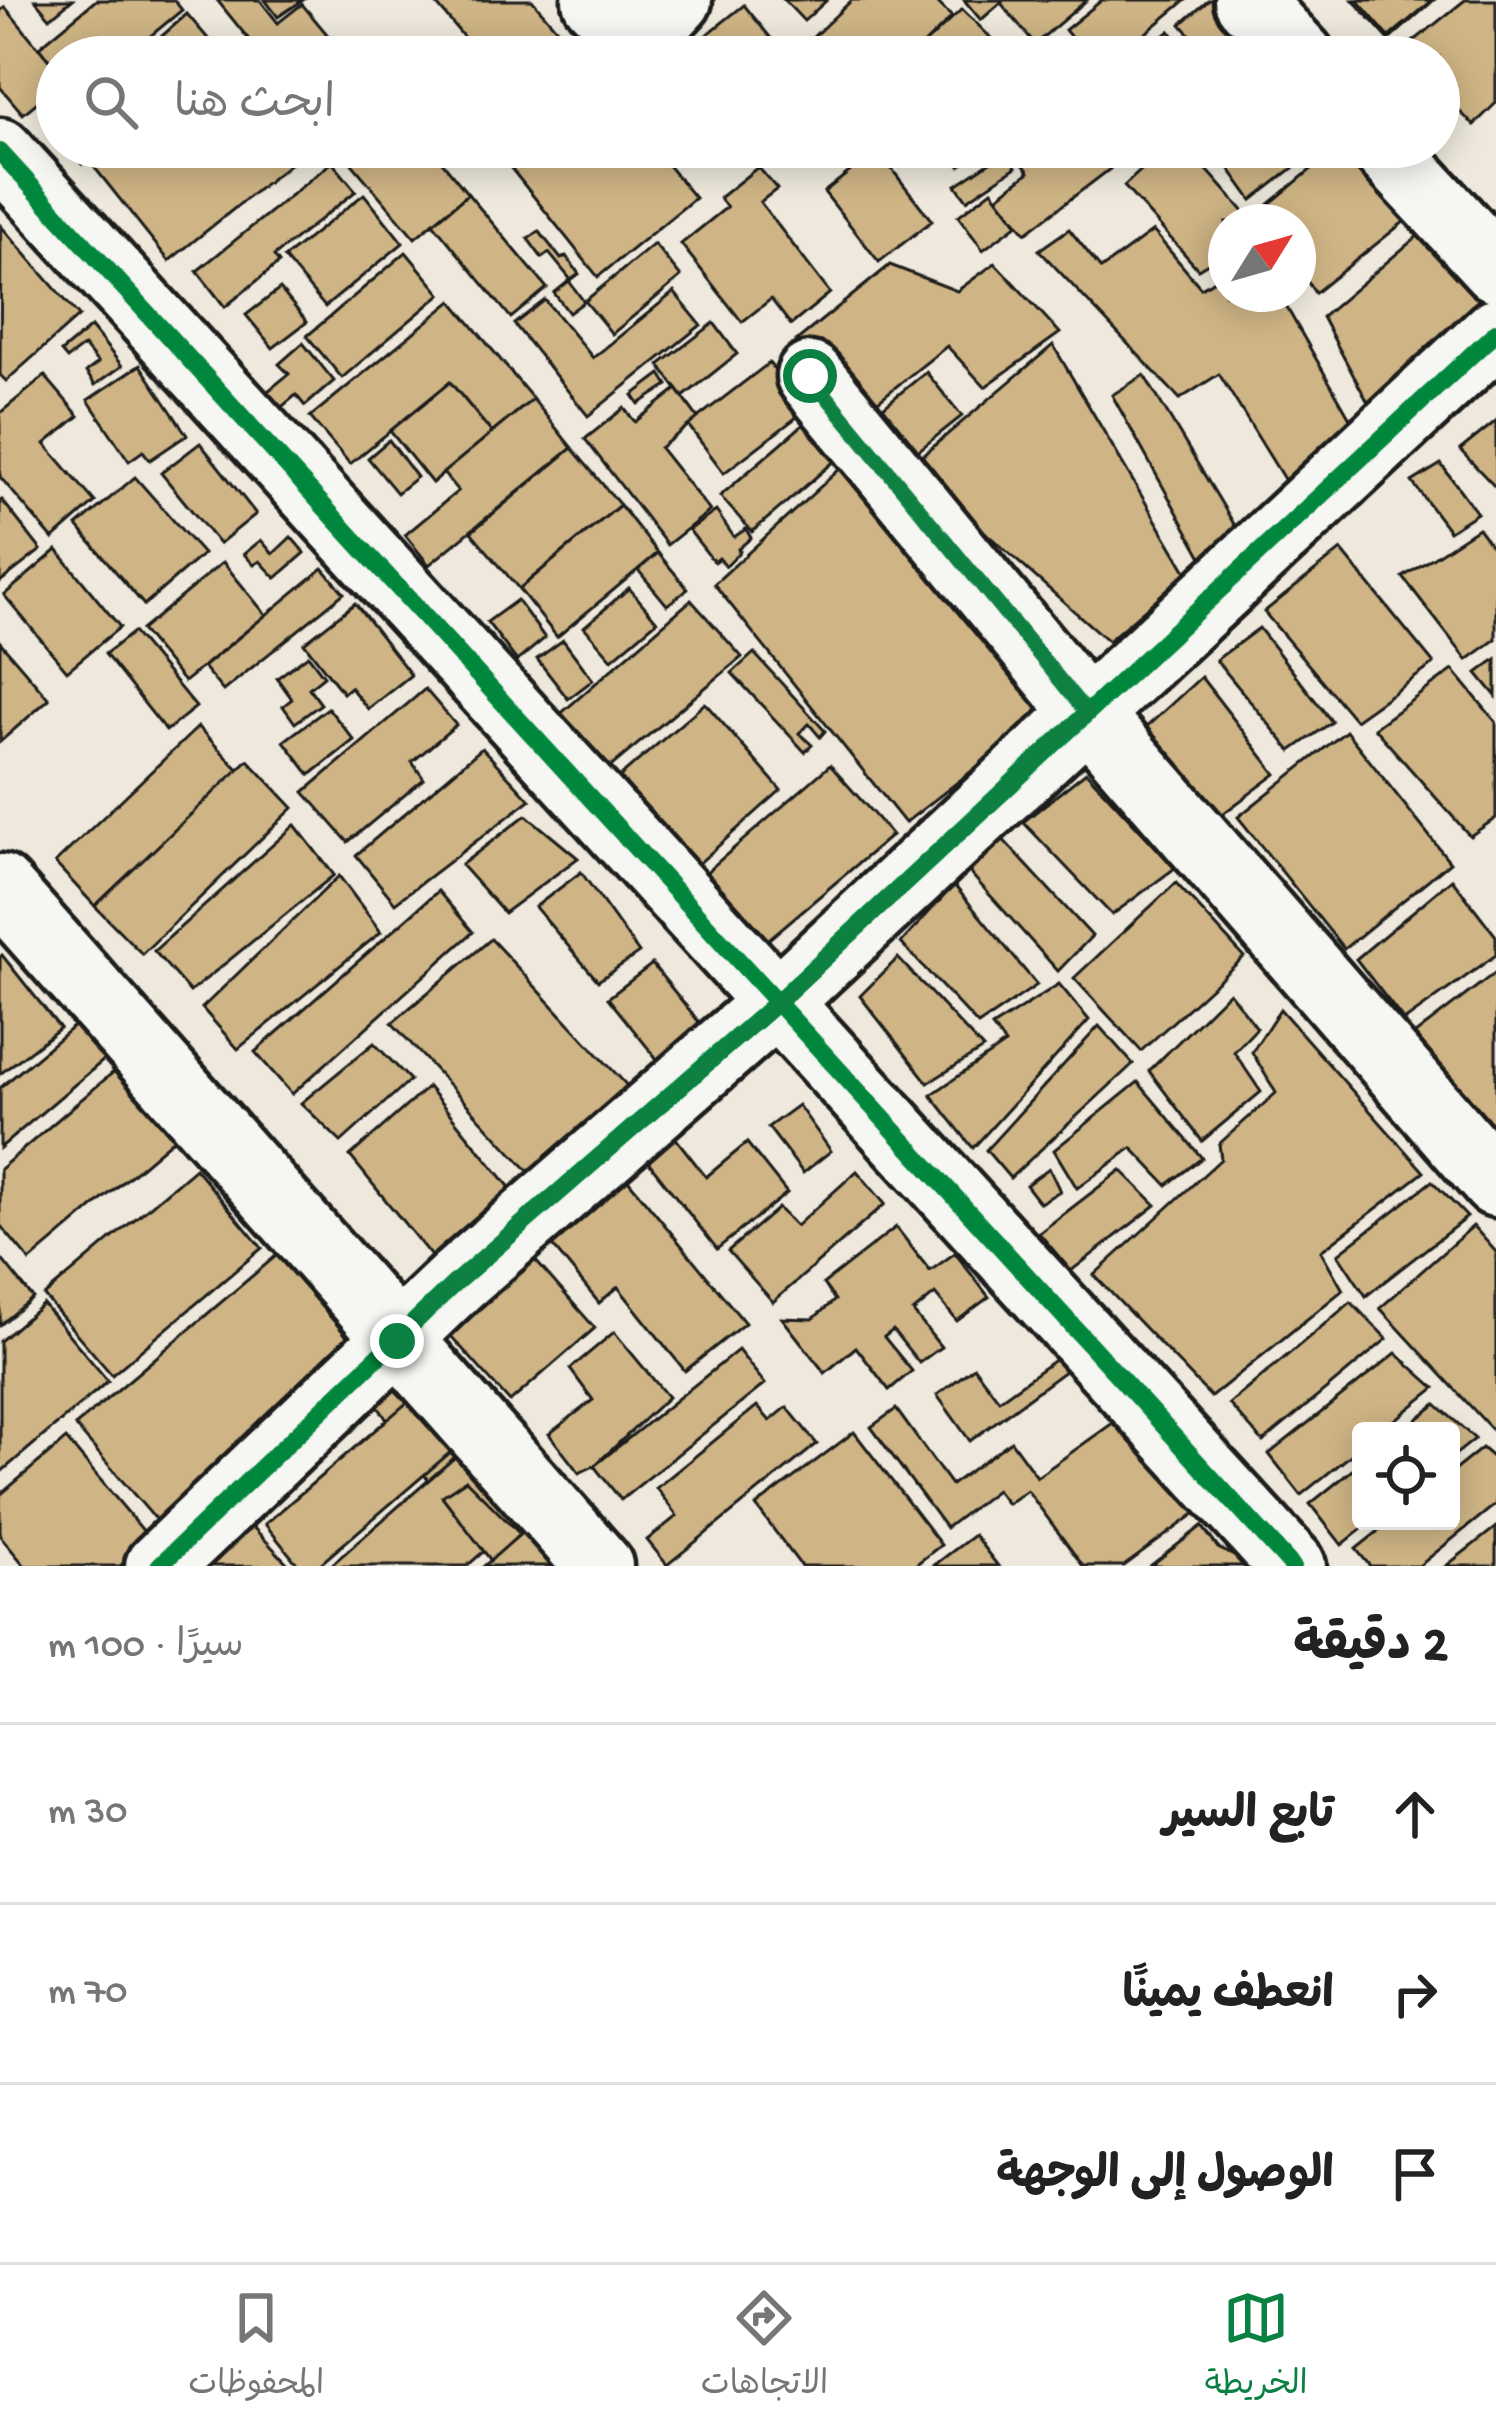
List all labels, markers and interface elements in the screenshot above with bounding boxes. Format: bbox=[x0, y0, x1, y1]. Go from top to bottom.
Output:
search box bbox=[36, 36, 1460, 168]
icon: search bbox=[78, 69, 144, 135]
text: ابحث هنا bbox=[174, 80, 335, 133]
north arrow bbox=[1208, 204, 1316, 312]
route start bbox=[783, 349, 837, 403]
route end bbox=[370, 1314, 424, 1368]
map controls bbox=[1352, 1422, 1460, 1530]
button: locate bbox=[1352, 1422, 1460, 1530]
text: 2 دقيقة bbox=[1293, 1619, 1448, 1679]
text: سيرًا · 100 m bbox=[48, 1625, 244, 1671]
icon: ahead bbox=[1382, 1781, 1448, 1847]
text: 30 m bbox=[48, 1791, 127, 1837]
text: تابع السير bbox=[1163, 1791, 1334, 1844]
icon: right bbox=[1382, 1961, 1448, 2027]
text: 70 m bbox=[48, 1971, 127, 2017]
text: انعطف يمينًا bbox=[1122, 1971, 1334, 2024]
icon: arrive bbox=[1382, 2141, 1448, 2207]
text: الوصول إلى الوجهة bbox=[996, 2151, 1334, 2204]
tab: المحفوظات bbox=[188, 2285, 324, 2411]
tab: الاتجاهات bbox=[701, 2285, 828, 2411]
tab: الخريطة bbox=[1205, 2285, 1308, 2411]

